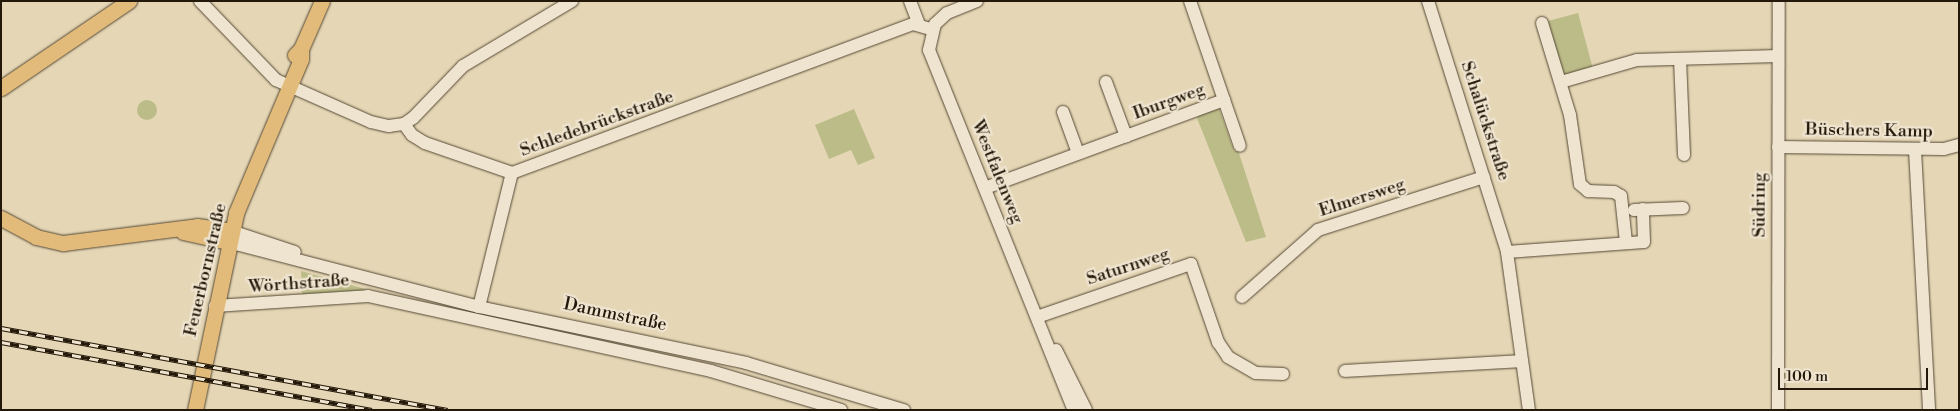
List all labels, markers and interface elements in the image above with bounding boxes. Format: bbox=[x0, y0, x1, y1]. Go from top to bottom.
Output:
street label: Schalückstraße bbox=[1456, 59, 1514, 183]
street label: Iburgweg bbox=[1130, 79, 1208, 125]
street label: Schledebrückstraße bbox=[517, 86, 677, 162]
street label: Westfalenweg bbox=[966, 117, 1028, 227]
street label: Büschers Kamp bbox=[1805, 119, 1933, 143]
street label: Südring bbox=[1749, 173, 1771, 237]
street label: Elmersweg bbox=[1316, 174, 1408, 222]
street label: Feuerbornstraße bbox=[180, 201, 232, 339]
street label: Saturnweg bbox=[1084, 244, 1172, 290]
street label: Wörthstraße bbox=[248, 270, 350, 298]
street label: Dammstraße bbox=[561, 294, 669, 336]
scale bar bbox=[1780, 358, 1930, 390]
text: 100 m bbox=[1786, 367, 1828, 386]

